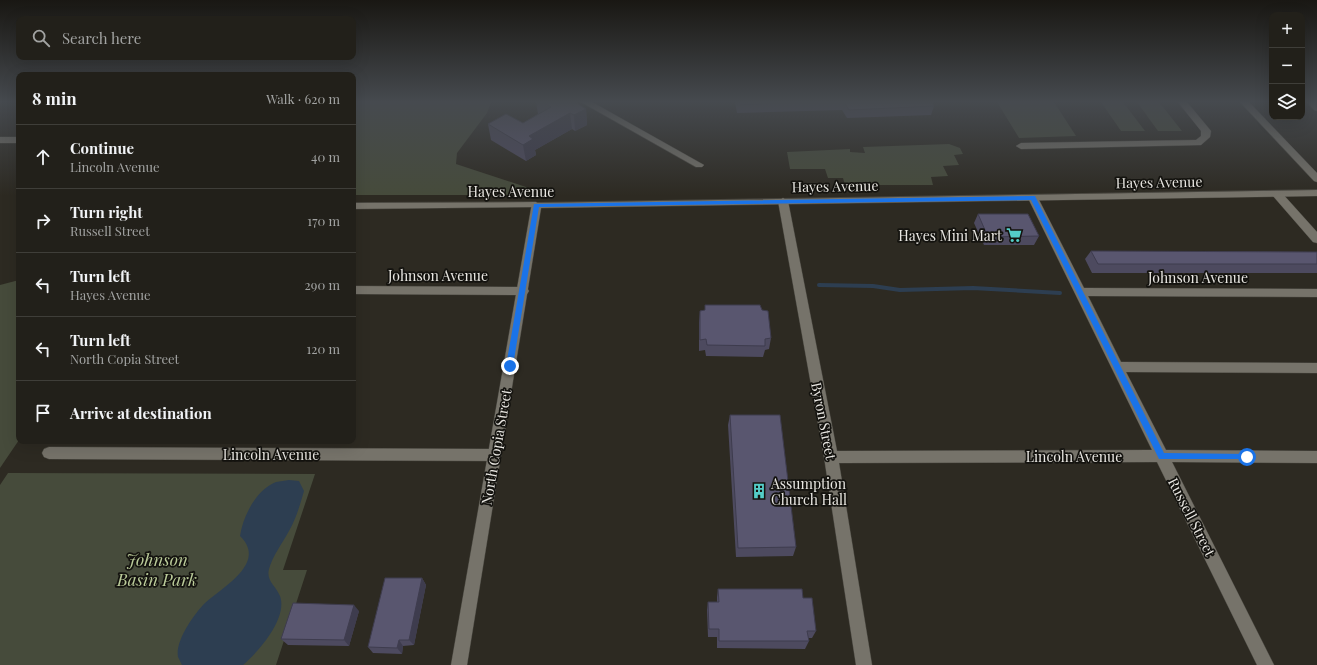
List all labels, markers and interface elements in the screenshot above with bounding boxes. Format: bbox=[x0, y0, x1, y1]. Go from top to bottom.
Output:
map controls bbox=[1269, 12, 1305, 120]
button: + bbox=[1269, 12, 1305, 48]
search box bbox=[16, 16, 356, 60]
icon: search bbox=[30, 27, 52, 49]
text: Search here bbox=[62, 28, 141, 48]
button: − bbox=[1269, 48, 1305, 84]
button: layers bbox=[1269, 84, 1305, 120]
text: 8 min bbox=[32, 87, 77, 109]
text: Walk · 620 m bbox=[266, 90, 340, 107]
text: Continue bbox=[70, 138, 134, 158]
icon: ahead bbox=[32, 146, 54, 168]
text: 40 m bbox=[311, 148, 340, 165]
text: Lincoln Avenue bbox=[70, 158, 160, 175]
street label: Hayes Avenue bbox=[1115, 172, 1203, 192]
street label: Hayes Avenue bbox=[791, 176, 879, 196]
street label: Hayes Avenue bbox=[468, 182, 554, 201]
text: Turn right bbox=[70, 202, 143, 222]
icon: right bbox=[32, 210, 54, 232]
text: 170 m bbox=[307, 212, 340, 229]
text: Russell Street bbox=[70, 222, 150, 239]
place label: Hayes Mini Mart bbox=[898, 226, 1003, 245]
supermarket icon: Hayes Mini Mart bbox=[1005, 226, 1023, 244]
text: Turn left bbox=[70, 266, 131, 286]
street label: Johnson Avenue bbox=[387, 266, 488, 285]
street label: Johnson Avenue bbox=[1147, 268, 1248, 287]
icon: left bbox=[32, 274, 54, 296]
text: 290 m bbox=[305, 276, 340, 293]
text: Hayes Avenue bbox=[70, 286, 151, 303]
text: Turn left bbox=[70, 330, 131, 350]
icon: left bbox=[32, 338, 54, 360]
text: 120 m bbox=[306, 340, 340, 357]
text: North Copia Street bbox=[70, 350, 179, 367]
route end bbox=[501, 357, 519, 375]
street label: Byron Street bbox=[807, 381, 841, 462]
street label: North Copia Street bbox=[476, 386, 516, 507]
icon: arrive bbox=[32, 402, 54, 424]
text: Arrive at destination bbox=[70, 403, 212, 423]
street label: Lincoln Avenue bbox=[223, 445, 319, 464]
street label: Lincoln Avenue bbox=[1026, 447, 1122, 466]
route start bbox=[1238, 448, 1256, 466]
place label: Assumption Church Hall bbox=[770, 474, 847, 509]
street label: Russell Street bbox=[1164, 474, 1220, 561]
building icon: Assumption Church Hall bbox=[750, 482, 768, 500]
park label: Johnson Basin Park bbox=[116, 548, 197, 590]

